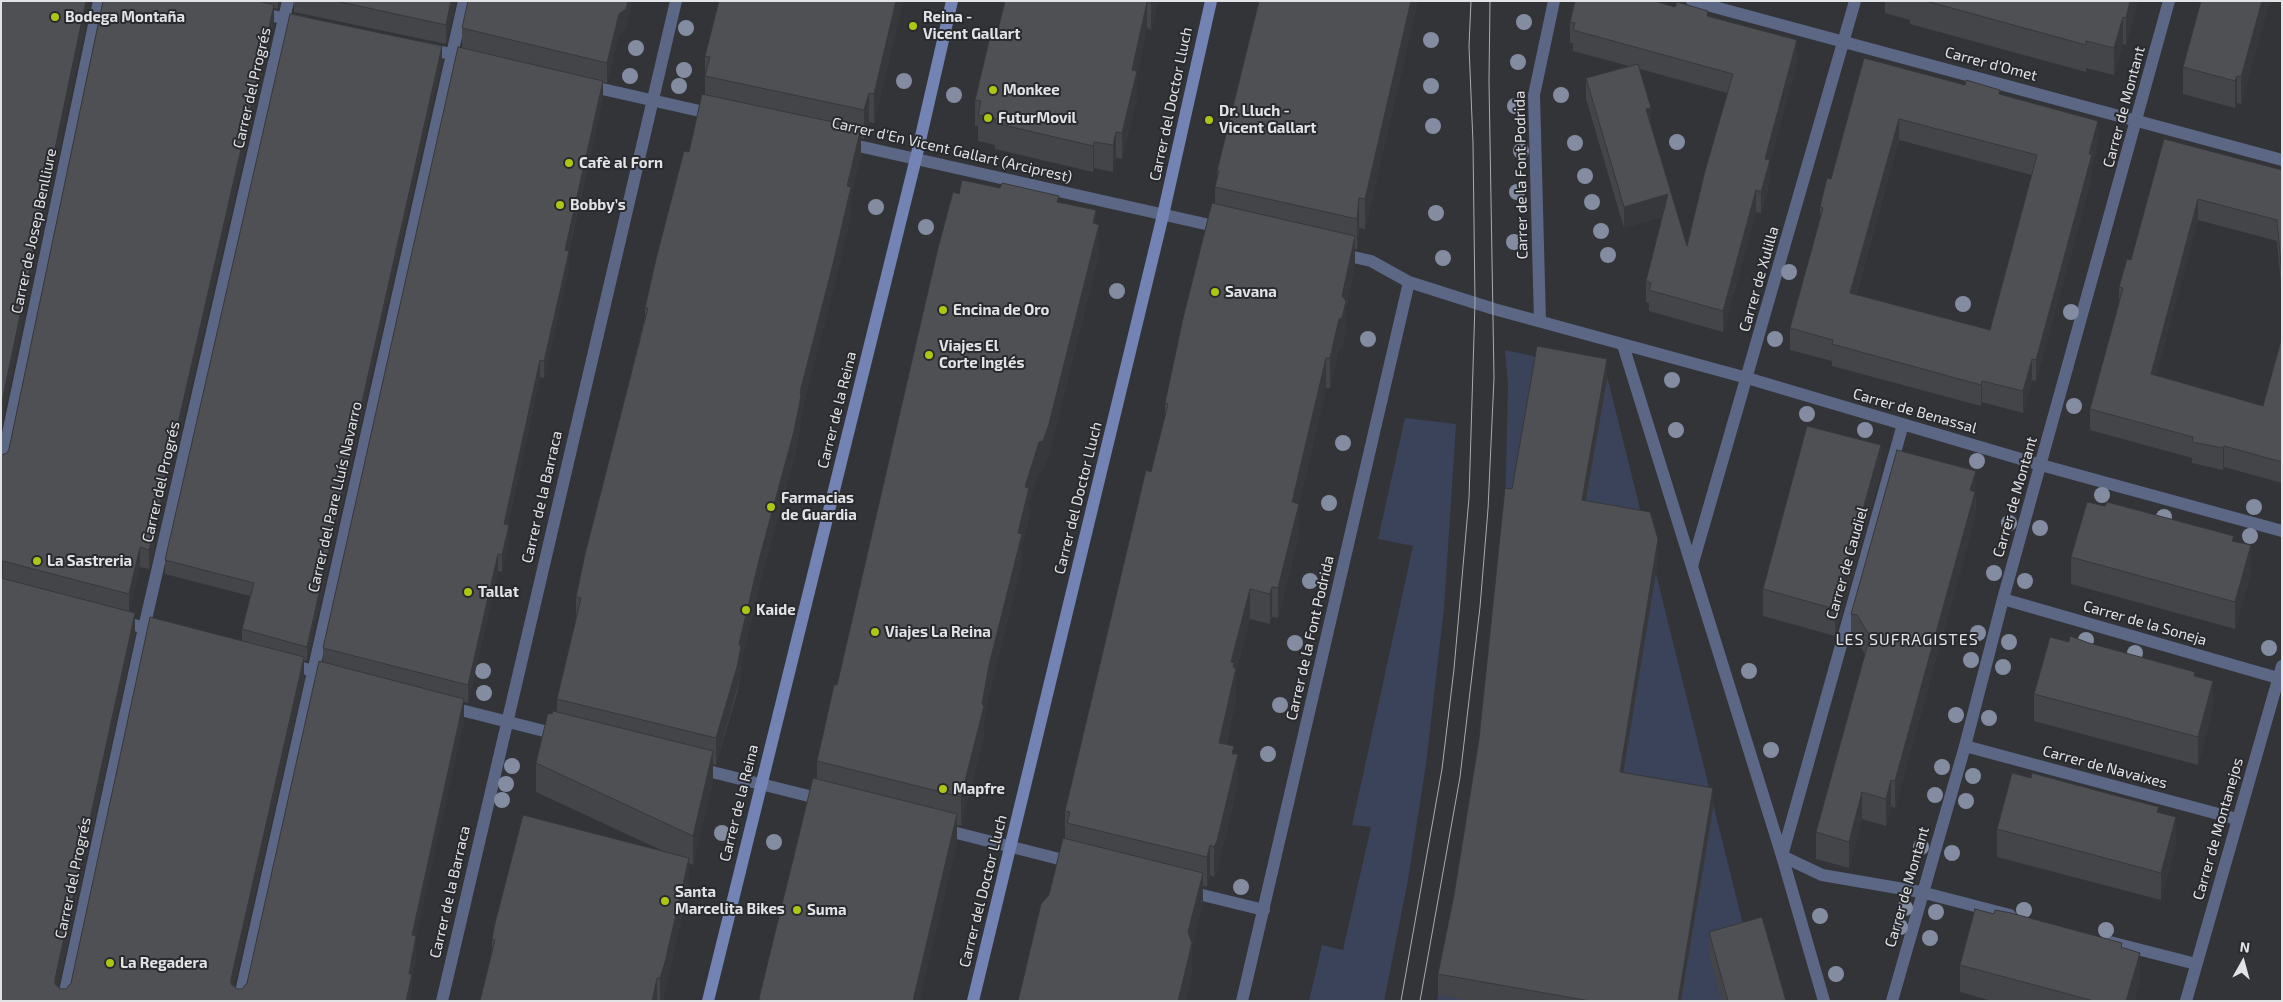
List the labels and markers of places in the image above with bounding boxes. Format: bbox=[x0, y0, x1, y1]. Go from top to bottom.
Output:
place label: Bodega Montaña bbox=[65, 8, 185, 26]
place label: Reina - Vicent Gallart bbox=[923, 8, 1020, 43]
marker: Bodega Montaña bbox=[49, 11, 61, 23]
marker: Reina - Vicent Gallart bbox=[907, 20, 919, 32]
place label: Monkee bbox=[1003, 81, 1060, 99]
marker: Monkee bbox=[987, 84, 999, 96]
place label: Dr. Lluch - Vicent Gallart bbox=[1219, 102, 1316, 137]
place label: FuturMovil bbox=[998, 109, 1077, 127]
marker: FuturMovil bbox=[982, 112, 994, 124]
marker: Dr. Lluch - Vicent Gallart bbox=[1203, 114, 1215, 126]
place label: Cafè al Forn bbox=[579, 154, 663, 172]
marker: Cafè al Forn bbox=[563, 157, 575, 169]
place label: Bobby’s bbox=[570, 196, 626, 214]
marker: Bobby’s bbox=[554, 199, 566, 211]
place label: Savana bbox=[1225, 283, 1277, 301]
marker: Savana bbox=[1209, 286, 1221, 298]
place label: Encina de Oro bbox=[953, 301, 1049, 319]
marker: Encina de Oro bbox=[937, 304, 949, 316]
place label: Viajes El Corte Inglés bbox=[939, 337, 1024, 372]
marker: Viajes El Corte Inglés bbox=[923, 349, 935, 361]
place label: Farmacias de Guardia bbox=[781, 489, 857, 524]
marker: Farmacias de Guardia bbox=[765, 501, 777, 513]
place label: La Sastreria bbox=[47, 552, 132, 570]
marker: La Sastreria bbox=[31, 555, 43, 567]
place label: Tallat bbox=[478, 583, 519, 601]
marker: Tallat bbox=[462, 586, 474, 598]
place label: Kaide bbox=[756, 601, 796, 619]
marker: Kaide bbox=[740, 604, 752, 616]
place label: Viajes La Reina bbox=[885, 623, 991, 641]
marker: Viajes La Reina bbox=[869, 626, 881, 638]
place label: Mapfre bbox=[953, 780, 1005, 798]
marker: Mapfre bbox=[937, 783, 949, 795]
place label: Santa Marcelita Bikes bbox=[675, 883, 785, 918]
marker: Santa Marcelita Bikes bbox=[659, 895, 671, 907]
place label: Suma bbox=[807, 901, 846, 919]
marker: Suma bbox=[791, 904, 803, 916]
place label: La Regadera bbox=[120, 954, 207, 972]
marker: La Regadera bbox=[104, 957, 116, 969]

